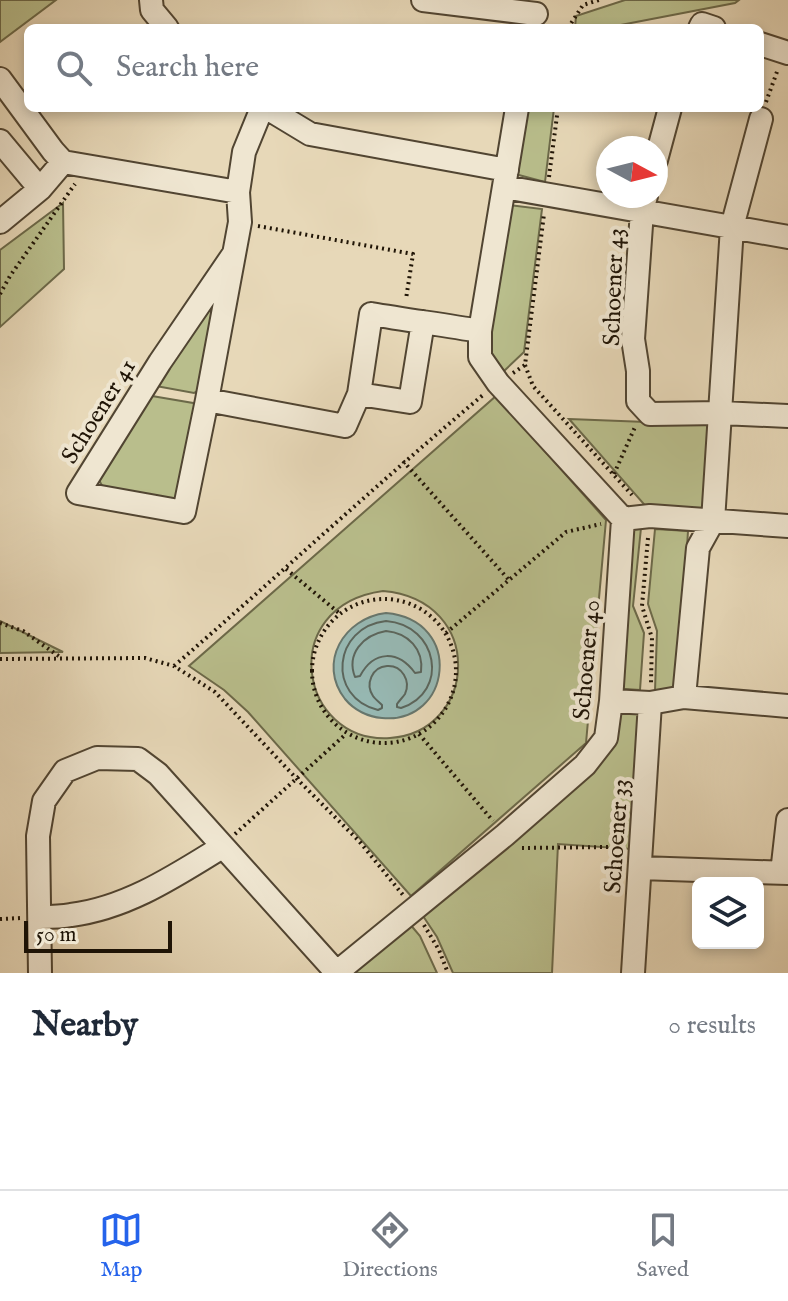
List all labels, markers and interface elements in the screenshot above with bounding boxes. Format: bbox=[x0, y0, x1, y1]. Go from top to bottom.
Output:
search box bbox=[24, 24, 764, 112]
icon: search bbox=[52, 46, 96, 90]
text: Search here bbox=[116, 49, 259, 87]
north arrow bbox=[596, 136, 668, 208]
street label: Schoener 43 bbox=[597, 228, 632, 346]
street label: Schoener 41 bbox=[55, 354, 144, 470]
street label: Schoener 40 bbox=[567, 599, 608, 722]
street label: Schoener 33 bbox=[598, 778, 637, 895]
map controls bbox=[692, 877, 764, 949]
button: layers bbox=[692, 877, 764, 949]
scale bar bbox=[24, 917, 172, 953]
text: 50 m bbox=[36, 921, 77, 949]
text: Nearby bbox=[32, 1004, 138, 1047]
text: 0 results bbox=[668, 1009, 756, 1042]
tab: Map bbox=[99, 1208, 143, 1284]
tab: Directions bbox=[342, 1208, 438, 1284]
tab: Saved bbox=[637, 1208, 689, 1284]

